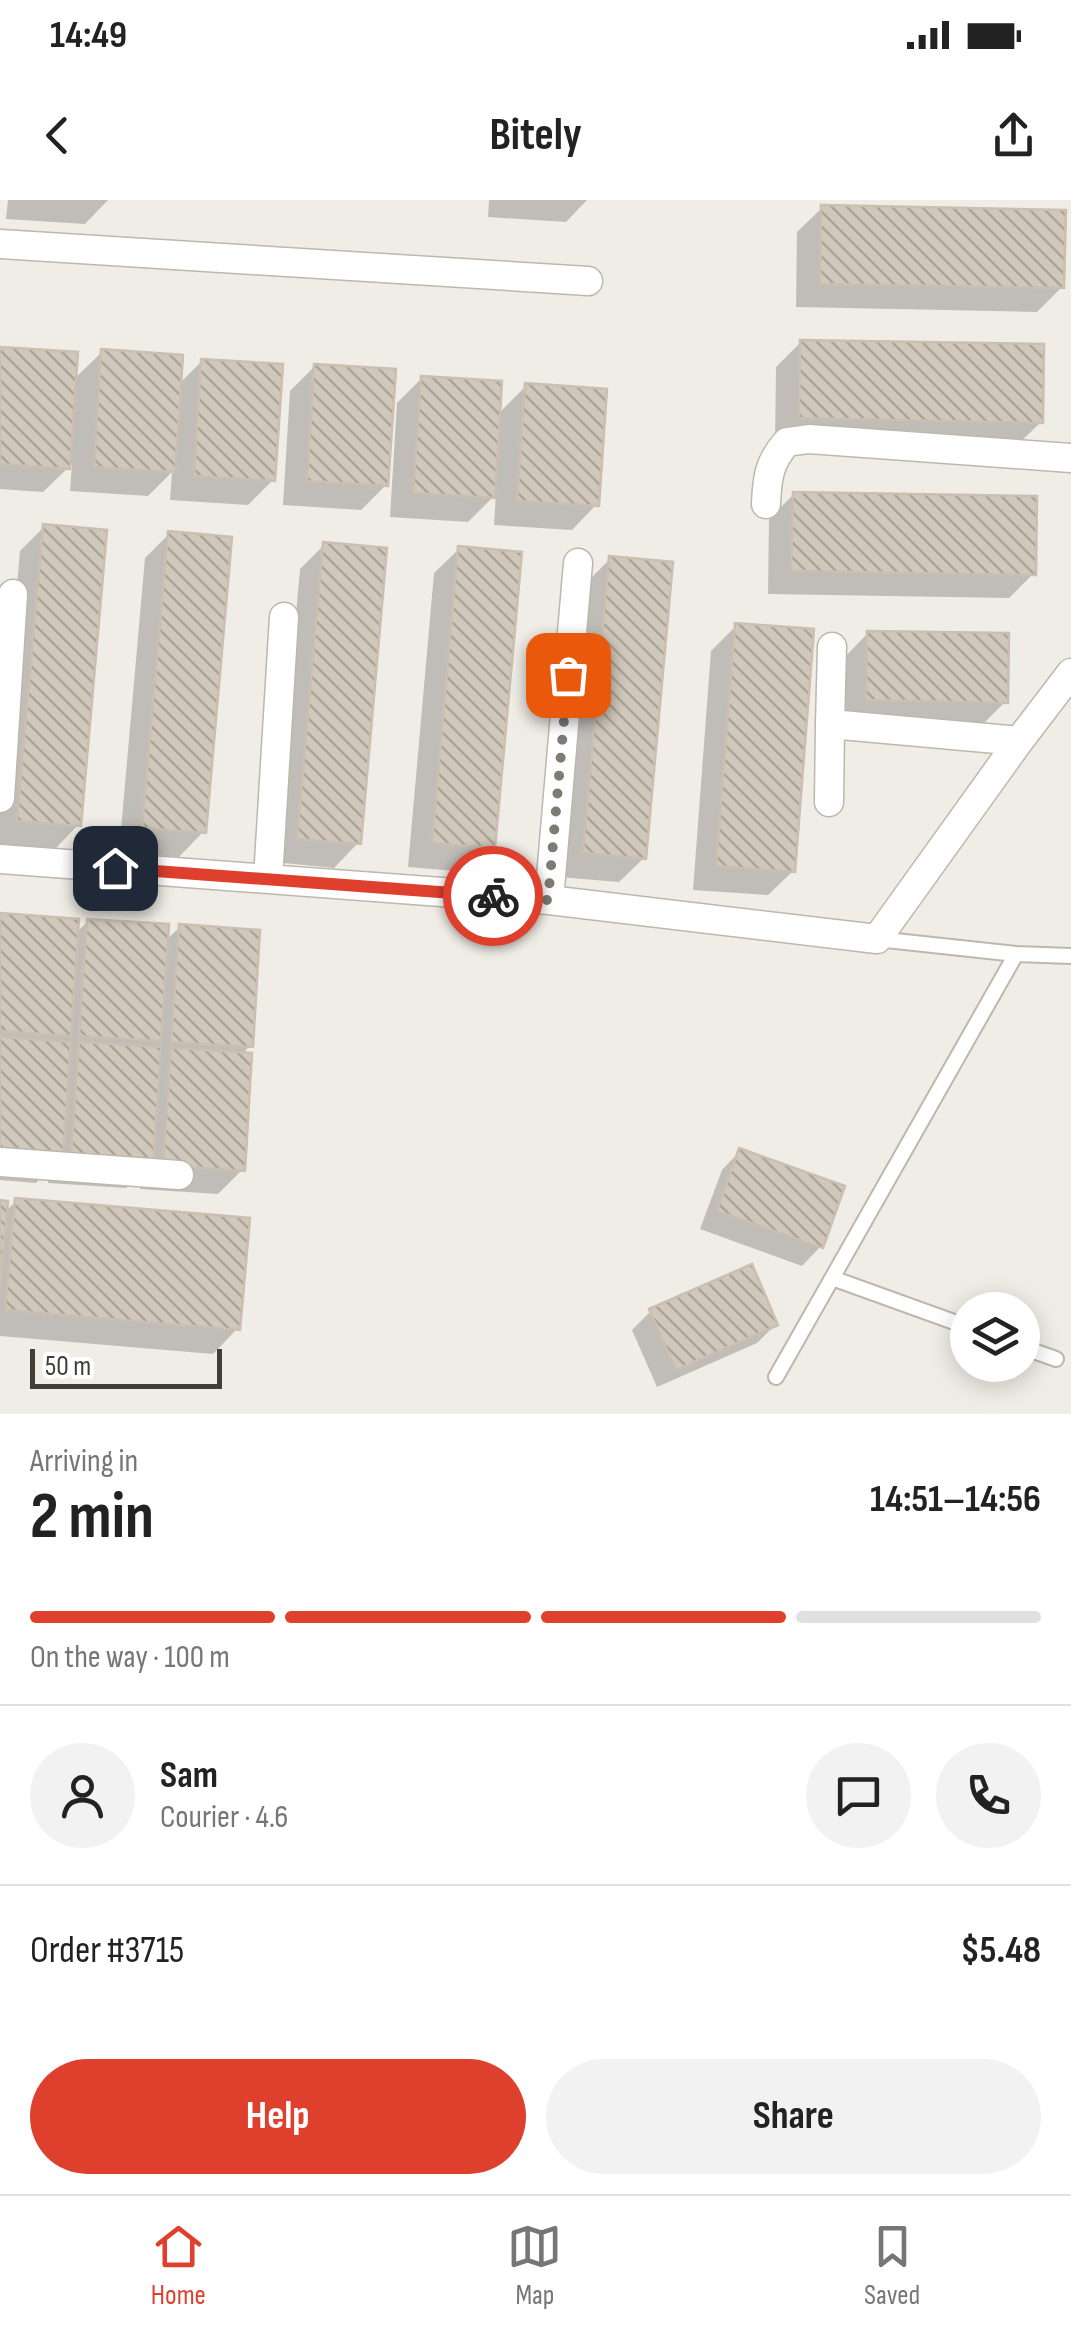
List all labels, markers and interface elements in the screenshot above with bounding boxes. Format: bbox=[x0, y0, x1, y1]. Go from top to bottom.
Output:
text: 14:49 bbox=[50, 13, 127, 58]
icon: back bbox=[30, 108, 85, 163]
text: Bitely bbox=[489, 108, 582, 163]
icon: share bbox=[986, 108, 1041, 163]
pin bbox=[526, 633, 611, 718]
icon: bag bbox=[541, 648, 596, 703]
pin bbox=[73, 826, 158, 911]
icon: home bbox=[88, 841, 143, 896]
courier bbox=[443, 846, 543, 946]
icon: bike bbox=[466, 869, 521, 924]
map controls bbox=[950, 1292, 1040, 1382]
button: layers bbox=[950, 1292, 1040, 1382]
scale bar bbox=[30, 1344, 222, 1388]
text: 50 m bbox=[45, 1350, 91, 1383]
text: Arriving in bbox=[30, 1442, 138, 1481]
text: 14:51–14:56 bbox=[870, 1477, 1041, 1522]
text: 2 min bbox=[30, 1479, 154, 1557]
text: On the way · 100 m bbox=[30, 1638, 230, 1677]
button: person bbox=[30, 1743, 135, 1848]
button: chat bbox=[806, 1743, 911, 1848]
button: phone bbox=[936, 1743, 1041, 1848]
text: Sam bbox=[160, 1753, 218, 1798]
text: Courier · 4.6 bbox=[160, 1798, 288, 1837]
text: Order #3715 bbox=[30, 1928, 184, 1973]
text: $5.48 bbox=[960, 1928, 1041, 1973]
button: Help bbox=[30, 2059, 526, 2174]
button: Share bbox=[546, 2059, 1041, 2174]
tab: Home bbox=[151, 2219, 206, 2312]
tab: Map bbox=[507, 2219, 562, 2312]
tab: Saved bbox=[864, 2219, 920, 2312]

